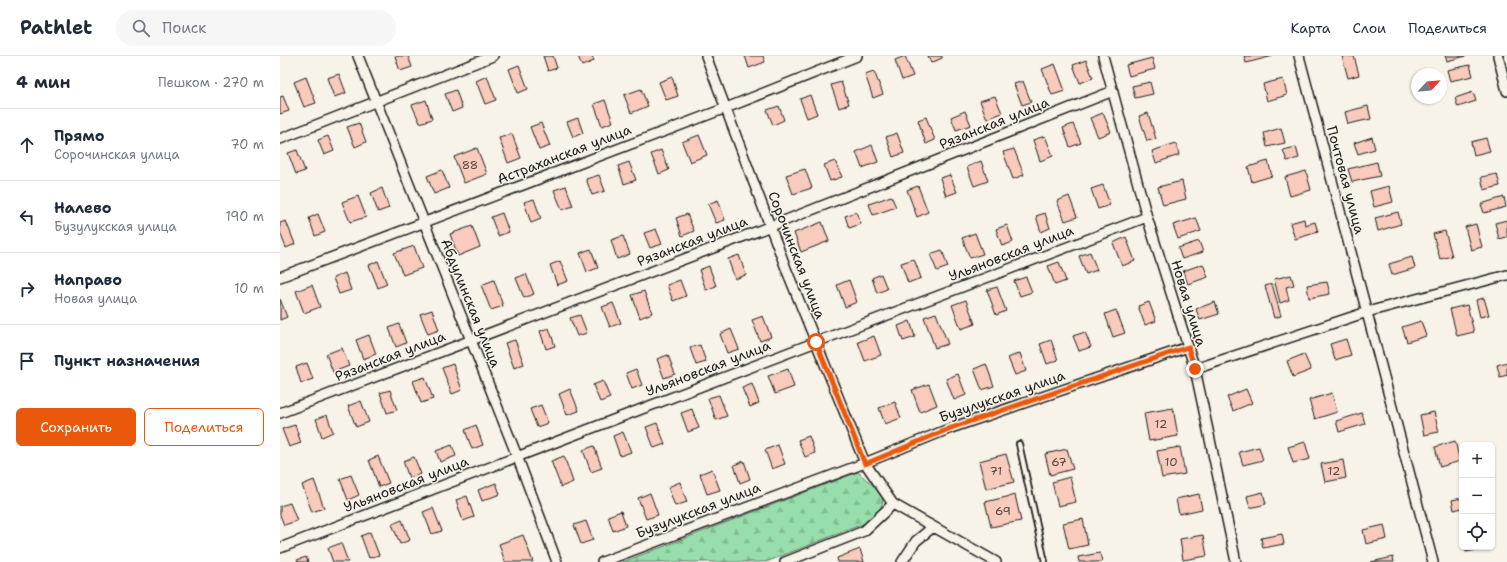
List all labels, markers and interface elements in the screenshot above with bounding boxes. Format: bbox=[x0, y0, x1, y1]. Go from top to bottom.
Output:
search box bbox=[116, 10, 396, 46]
text: Pathlet bbox=[20, 15, 92, 40]
icon: search bbox=[130, 17, 152, 39]
text: Поиск bbox=[162, 18, 206, 38]
text: Карта bbox=[1290, 19, 1331, 37]
text: Слои bbox=[1353, 19, 1386, 37]
text: Поделиться bbox=[1408, 19, 1487, 37]
north arrow bbox=[1411, 68, 1447, 104]
text: 4 мин bbox=[16, 71, 71, 93]
text: Пешком · 270 m bbox=[158, 74, 264, 91]
street label: Рязанская улица bbox=[937, 93, 1052, 153]
street label: Астраханская улица bbox=[494, 120, 634, 188]
street label: Почтовая улица bbox=[1323, 124, 1369, 236]
text: Прямо bbox=[54, 126, 104, 146]
icon: ahead bbox=[16, 134, 38, 156]
text: 70 m bbox=[230, 136, 264, 153]
text: Сорочинская улица bbox=[54, 146, 180, 163]
house number: 88 bbox=[462, 157, 478, 173]
street label: Сорочинская улица bbox=[764, 189, 830, 322]
text: Налево bbox=[54, 198, 112, 218]
icon: left bbox=[16, 206, 38, 228]
text: 190 m bbox=[225, 208, 264, 225]
street label: Рязанская улица bbox=[634, 212, 750, 270]
text: Бузулукская улица bbox=[54, 218, 177, 235]
street label: Ульяновская улица bbox=[946, 221, 1076, 285]
street label: Абдулинская улица bbox=[437, 236, 505, 370]
street label: Новая улица bbox=[1167, 258, 1211, 349]
text: Направо bbox=[54, 270, 122, 290]
icon: right bbox=[16, 278, 38, 300]
text: 10 m bbox=[234, 280, 264, 297]
text: Новая улица bbox=[54, 290, 137, 307]
street label: Рязанская улица bbox=[332, 327, 448, 385]
route start bbox=[807, 333, 825, 351]
street label: Ульяновская улица bbox=[643, 336, 773, 400]
icon: arrive bbox=[16, 350, 38, 372]
text: Пункт назначения bbox=[54, 351, 200, 371]
route end bbox=[1186, 360, 1204, 378]
street label: Бузулукская улица bbox=[937, 366, 1068, 426]
button: Сохранить bbox=[16, 408, 136, 446]
button: Поделиться bbox=[144, 408, 264, 446]
house number: 12 bbox=[1155, 416, 1167, 432]
map controls bbox=[1459, 442, 1495, 550]
button: + bbox=[1459, 442, 1495, 478]
street label: Ульяновская улица bbox=[341, 452, 471, 516]
house number: 67 bbox=[1051, 454, 1067, 470]
house number: 10 bbox=[1164, 454, 1178, 470]
house number: 71 bbox=[990, 463, 1002, 479]
house number: 12 bbox=[1328, 463, 1340, 479]
street label: Бузулукская улица bbox=[633, 478, 763, 542]
button: − bbox=[1459, 478, 1495, 514]
house number: 69 bbox=[995, 503, 1011, 519]
button: locate bbox=[1459, 514, 1495, 550]

